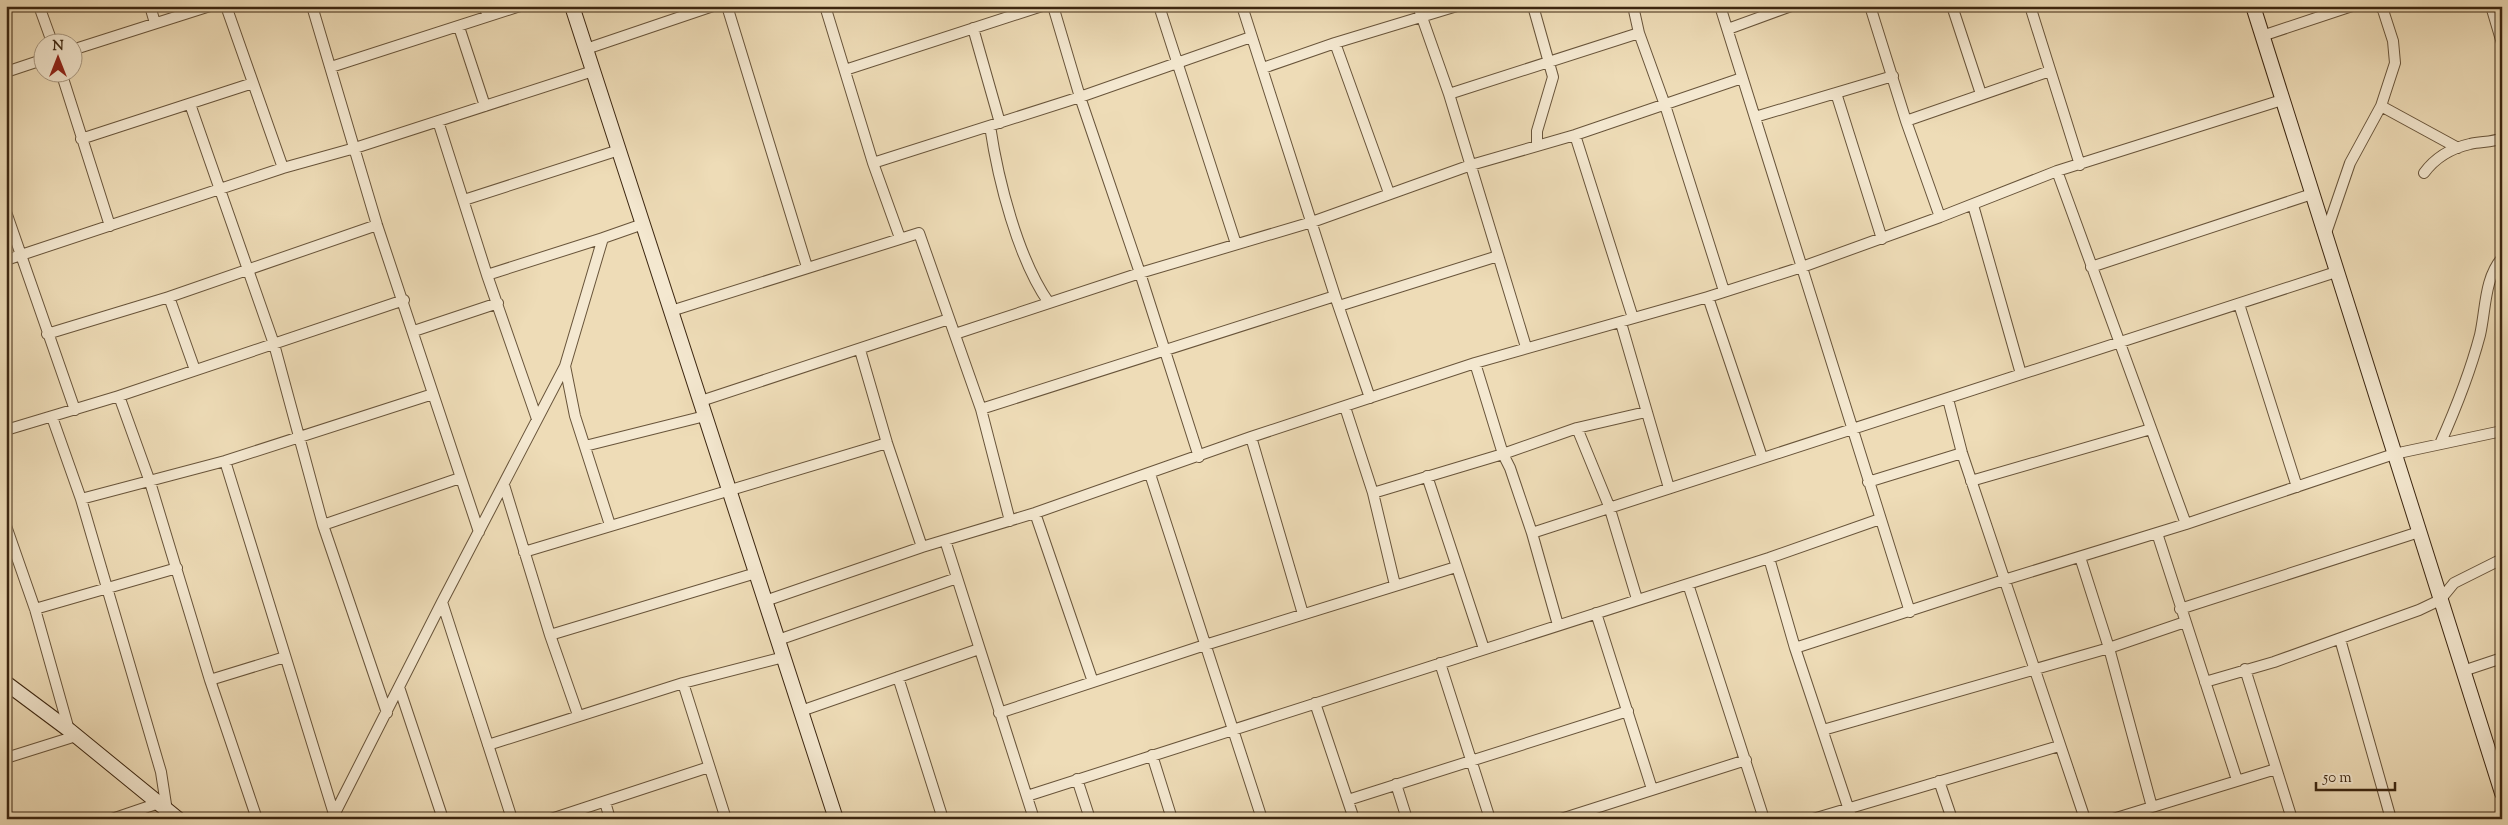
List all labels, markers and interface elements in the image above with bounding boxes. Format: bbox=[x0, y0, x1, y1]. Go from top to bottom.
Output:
north arrow bbox=[32, 32, 82, 82]
text: N bbox=[52, 37, 64, 57]
scale bar bbox=[2316, 760, 2394, 792]
text: 50 m bbox=[2322, 768, 2352, 789]

